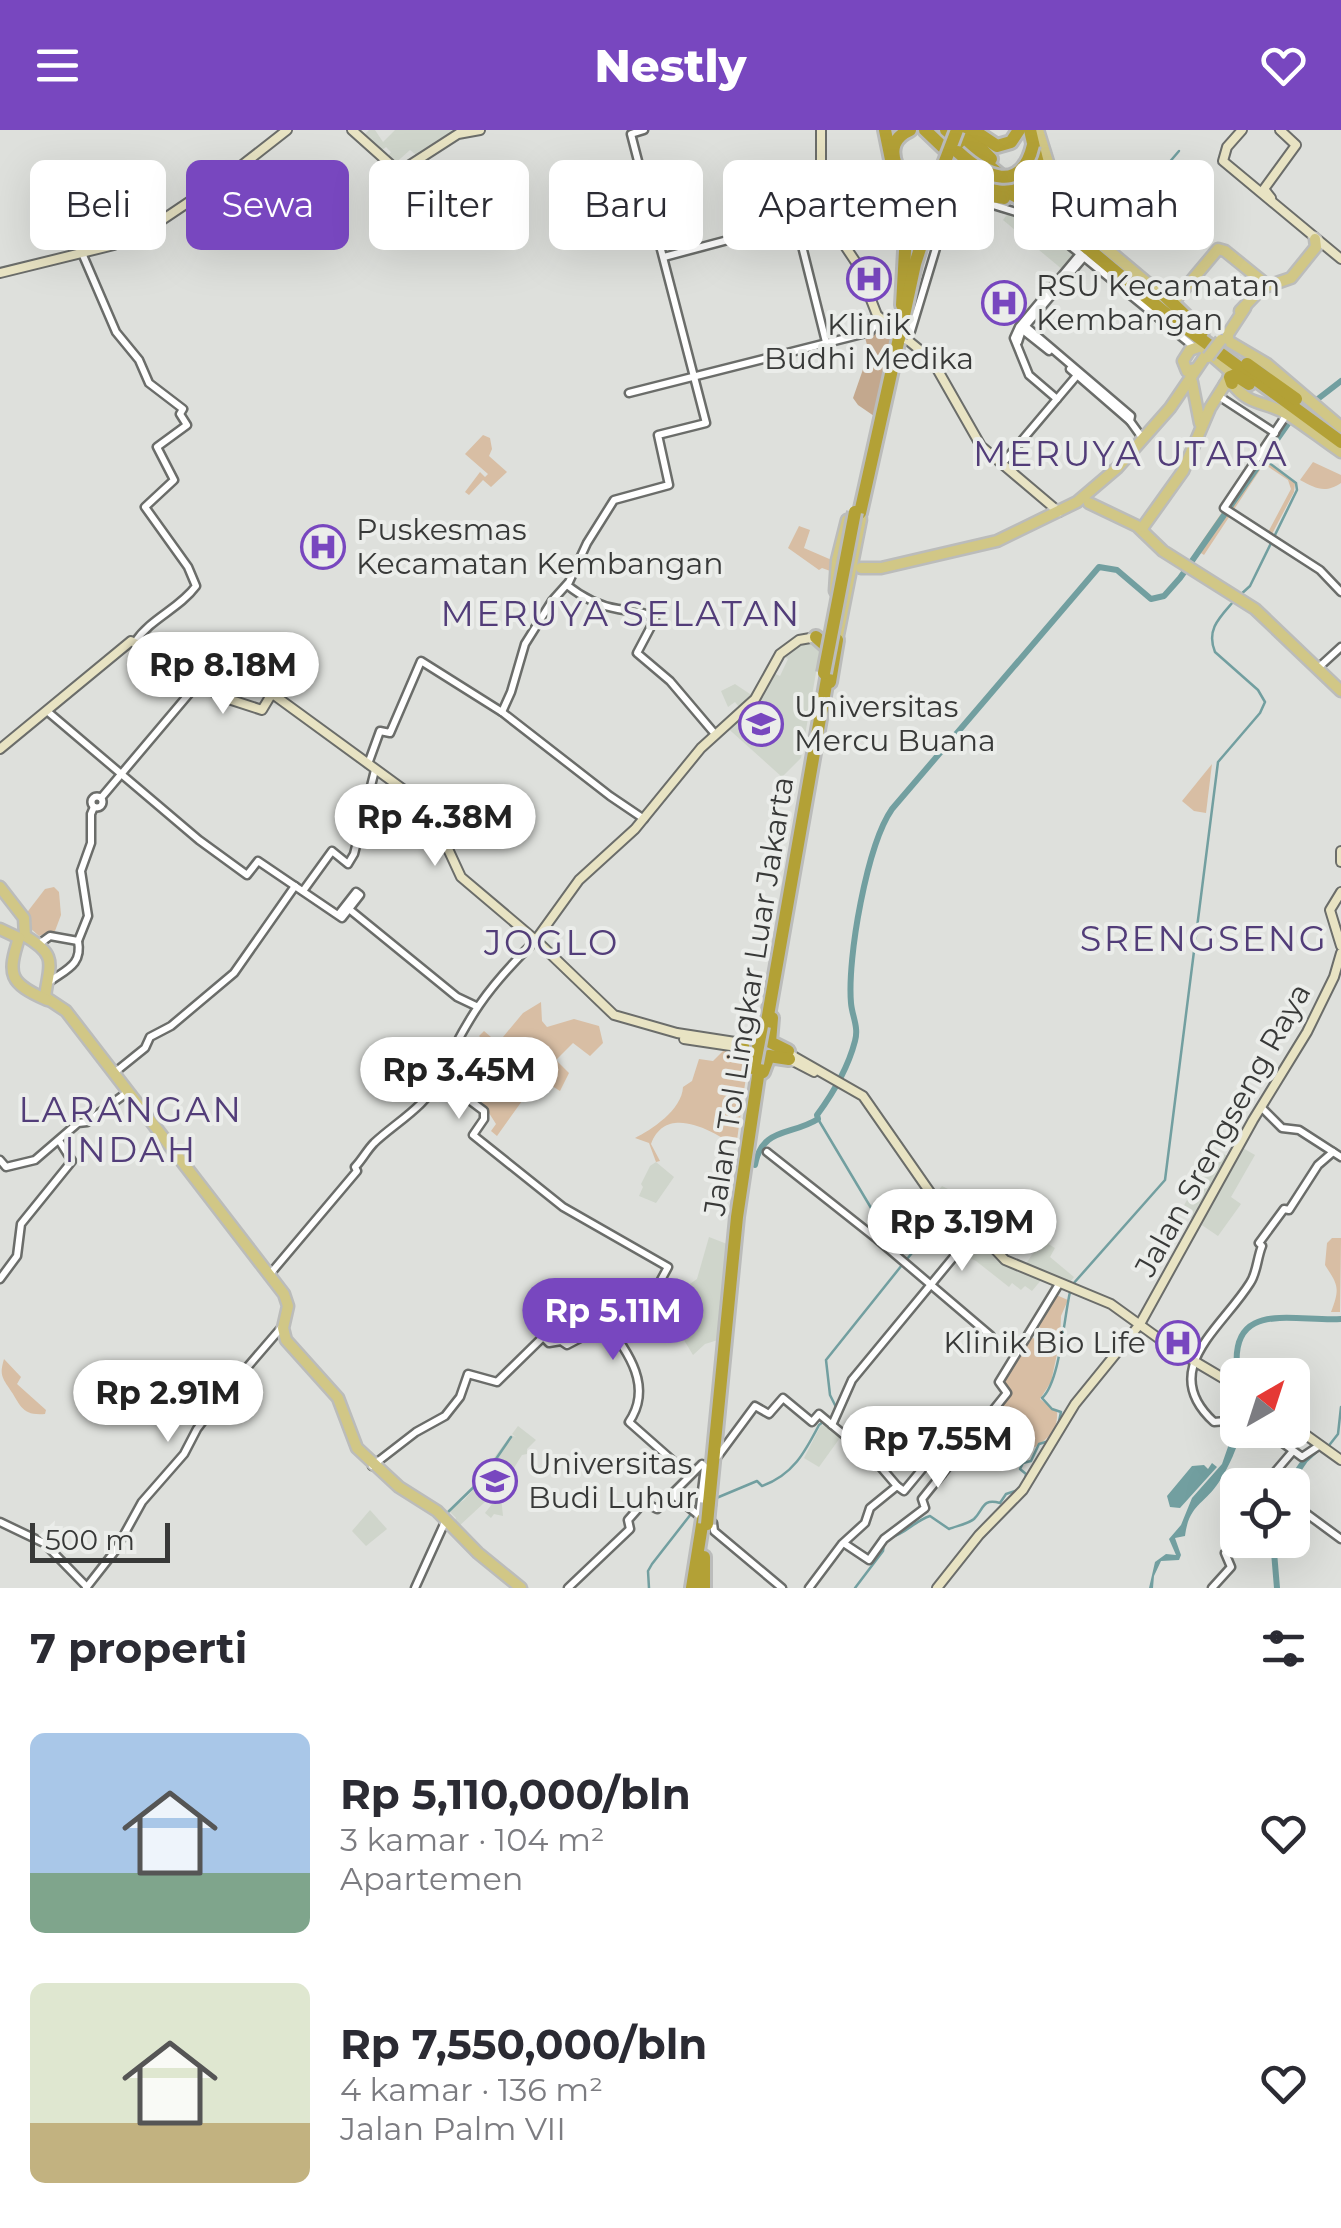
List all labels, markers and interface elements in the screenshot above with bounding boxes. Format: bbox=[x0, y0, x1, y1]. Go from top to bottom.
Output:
icon: menu bbox=[30, 38, 85, 93]
text: Nestly bbox=[595, 38, 746, 93]
icon: heart bbox=[1256, 38, 1311, 93]
chip: Beli bbox=[30, 160, 166, 250]
chip: Sewa bbox=[186, 160, 349, 250]
chip: Filter bbox=[369, 160, 529, 250]
chip: Baru bbox=[549, 160, 703, 250]
chip: Apartemen bbox=[723, 160, 994, 250]
chip: Rumah bbox=[1014, 160, 1214, 250]
hospital icon: Klinik Budhi Medika bbox=[846, 256, 892, 302]
place label: RSU Kecamatan Kembangan bbox=[1036, 267, 1280, 338]
hospital icon: RSU Kecamatan Kembangan bbox=[981, 280, 1027, 326]
place label: Klinik Budhi Medika bbox=[764, 306, 974, 377]
district label: MERUYA UTARA bbox=[973, 432, 1289, 475]
place label: Puskesmas Kecamatan Kembangan bbox=[356, 511, 724, 582]
hospital icon: Puskesmas Kecamatan Kembangan bbox=[300, 524, 346, 570]
district label: MERUYA SELATAN bbox=[440, 592, 802, 635]
pin: Rp 8.18M bbox=[120, 632, 326, 717]
text: Rp 8.18M bbox=[149, 645, 297, 684]
place label: Universitas Mercu Buana bbox=[794, 688, 996, 759]
school or university icon: Universitas Mercu Buana bbox=[738, 701, 784, 747]
street label: Jalan Tol Lingkar Luar Jakarta bbox=[695, 774, 801, 1219]
pin: Rp 4.38M bbox=[332, 784, 538, 869]
text: Rp 4.38M bbox=[357, 797, 513, 836]
district label: SRENGSENG bbox=[1080, 917, 1328, 960]
district label: JOGLO bbox=[483, 921, 620, 964]
street label: Jalan Srengseng Raya bbox=[1126, 977, 1319, 1284]
pin: Rp 3.45M bbox=[356, 1037, 562, 1122]
text: Rp 3.45M bbox=[382, 1050, 536, 1089]
district label: LARANGAN INDAH bbox=[18, 1088, 244, 1171]
pin: Rp 3.19M bbox=[859, 1189, 1065, 1274]
text: Rp 3.19M bbox=[890, 1202, 1034, 1241]
pin: Rp 5.11M bbox=[510, 1278, 716, 1363]
text: Rp 5.11M bbox=[544, 1291, 682, 1330]
hospital icon: Klinik Bio Life bbox=[1155, 1320, 1201, 1366]
place label: Klinik Bio Life bbox=[943, 1324, 1146, 1361]
north arrow bbox=[1220, 1358, 1310, 1448]
map controls bbox=[1220, 1358, 1310, 1558]
pin: Rp 2.91M bbox=[65, 1360, 271, 1445]
text: Rp 2.91M bbox=[95, 1373, 241, 1412]
pin: Rp 7.55M bbox=[835, 1406, 1041, 1491]
text: Rp 7.55M bbox=[863, 1419, 1013, 1458]
place label: Universitas Budi Luhur bbox=[528, 1445, 697, 1516]
school or university icon: Universitas Budi Luhur bbox=[472, 1458, 518, 1504]
button: locate bbox=[1220, 1468, 1310, 1558]
scale bar bbox=[30, 1518, 170, 1562]
text: 500 m bbox=[45, 1523, 135, 1557]
icon: filters bbox=[1256, 1621, 1311, 1676]
text: 7 properti bbox=[30, 1622, 247, 1674]
text: Rp 5,110,000/bln bbox=[340, 1768, 691, 1820]
icon: home bbox=[110, 1773, 230, 1893]
icon: heart bbox=[1256, 1806, 1311, 1861]
text: 3 kamar · 104 m² bbox=[340, 1820, 605, 1859]
text: Apartemen bbox=[340, 1859, 523, 1898]
text: Rp 7,550,000/bln bbox=[340, 2018, 707, 2070]
icon: home bbox=[110, 2023, 230, 2143]
icon: heart bbox=[1256, 2056, 1311, 2111]
text: 4 kamar · 136 m² bbox=[340, 2070, 603, 2109]
text: Jalan Palm VII bbox=[340, 2109, 566, 2148]

